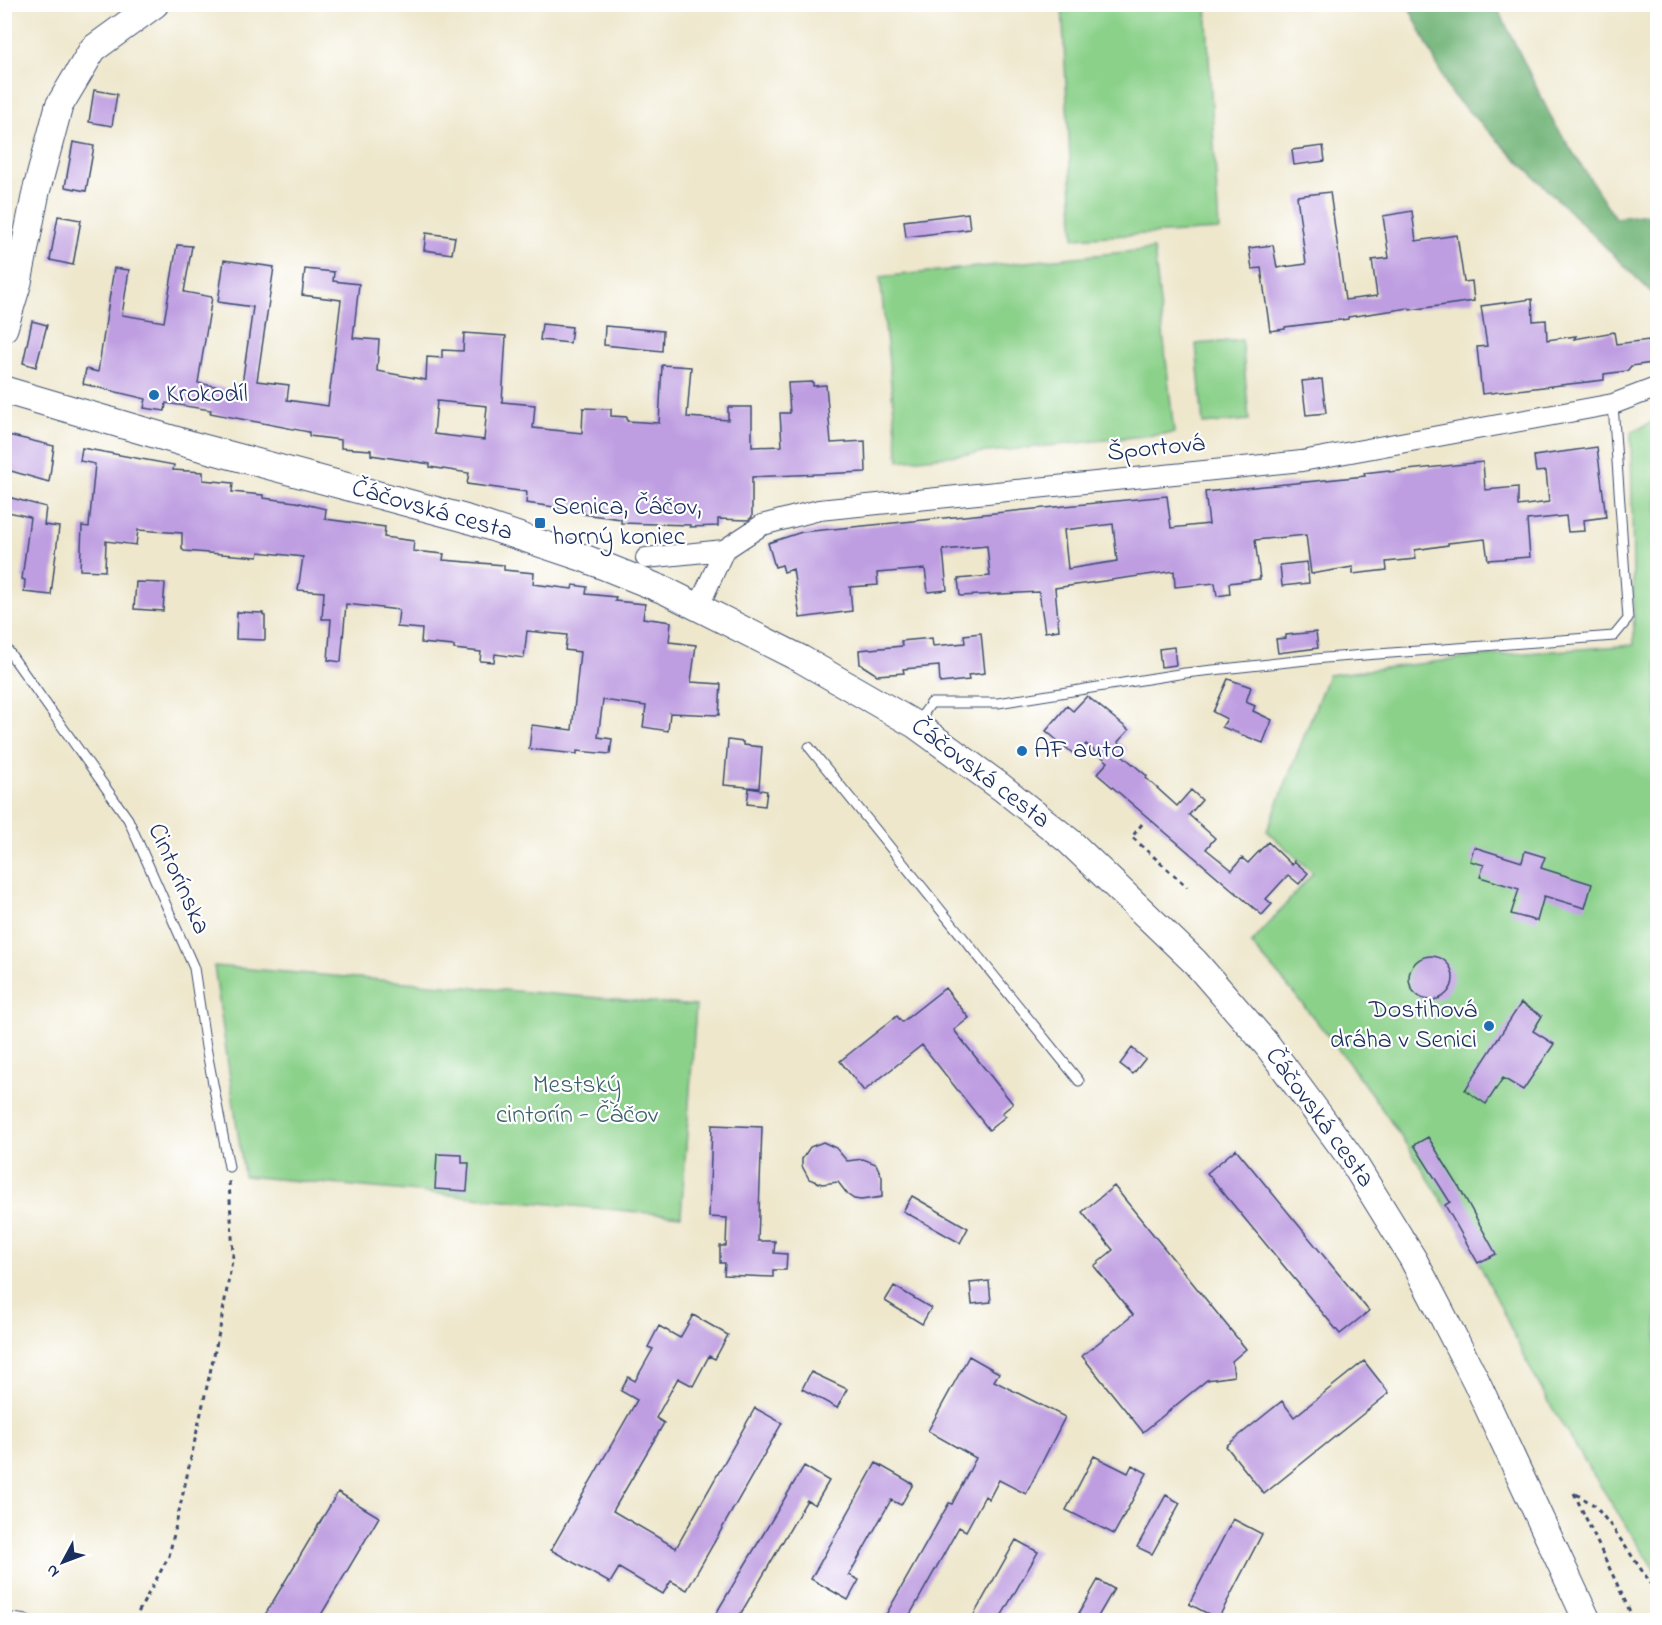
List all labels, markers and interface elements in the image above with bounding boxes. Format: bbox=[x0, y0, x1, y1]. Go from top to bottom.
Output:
place label: Krokodíl bbox=[166, 376, 248, 414]
marker: Krokodíl bbox=[147, 388, 161, 402]
street label: Športová bbox=[1105, 425, 1207, 473]
street label: Čáčovská cesta bbox=[347, 470, 517, 552]
place label: Senica, Čáčov, horný koniec bbox=[552, 489, 701, 557]
marker: Senica, Čáčov, horný koniec bbox=[533, 516, 547, 530]
street label: Čáčovská cesta bbox=[902, 709, 1058, 839]
place label: AF auto bbox=[1034, 732, 1124, 770]
marker: AF auto bbox=[1015, 744, 1029, 758]
street label: Cintorínska bbox=[137, 817, 219, 941]
place label: Dostihová dráha v Senici bbox=[1330, 992, 1477, 1060]
marker: Dostihová dráha v Senici bbox=[1482, 1019, 1496, 1033]
street label: Čáčovská cesta bbox=[1255, 1040, 1383, 1196]
park label: Mestský cintorín - Čáčov bbox=[496, 1067, 659, 1135]
north arrow bbox=[33, 1532, 93, 1592]
text: N bbox=[40, 1558, 66, 1582]

